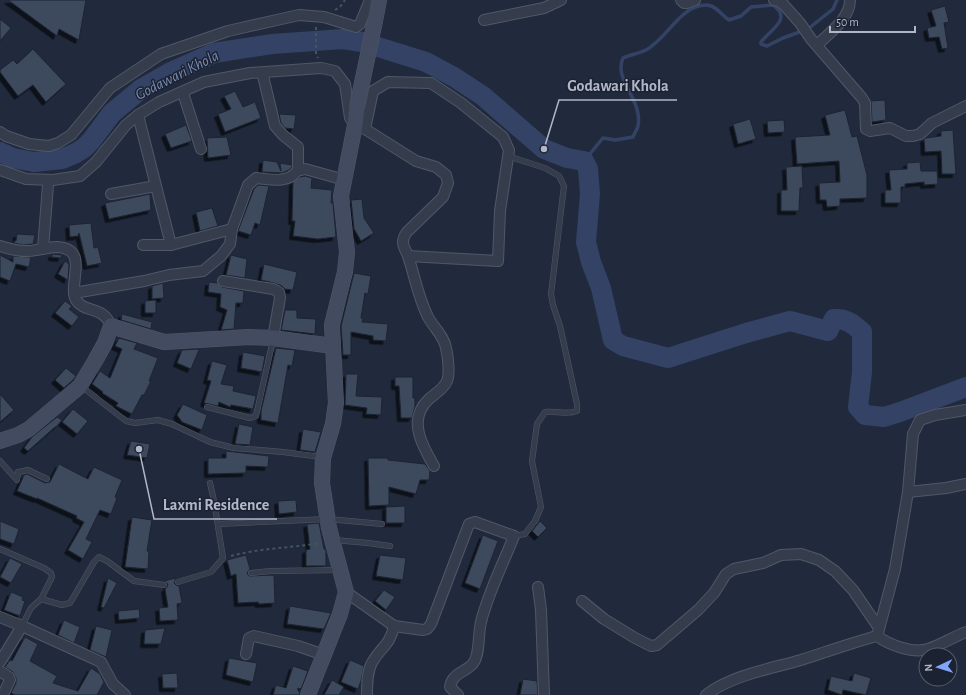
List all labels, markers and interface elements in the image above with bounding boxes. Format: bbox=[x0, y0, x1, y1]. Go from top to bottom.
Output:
scale bar bbox=[830, 8, 915, 34]
text: 50 m bbox=[836, 16, 859, 28]
water label: Godawari Khola bbox=[133, 47, 221, 103]
callout: Godawari Khola bbox=[559, 72, 677, 100]
text: Godawari Khola bbox=[567, 78, 669, 94]
callout: Laxmi Residence bbox=[154, 491, 277, 519]
text: Laxmi Residence bbox=[163, 497, 270, 513]
north arrow bbox=[918, 647, 958, 687]
text: N bbox=[923, 663, 934, 672]

